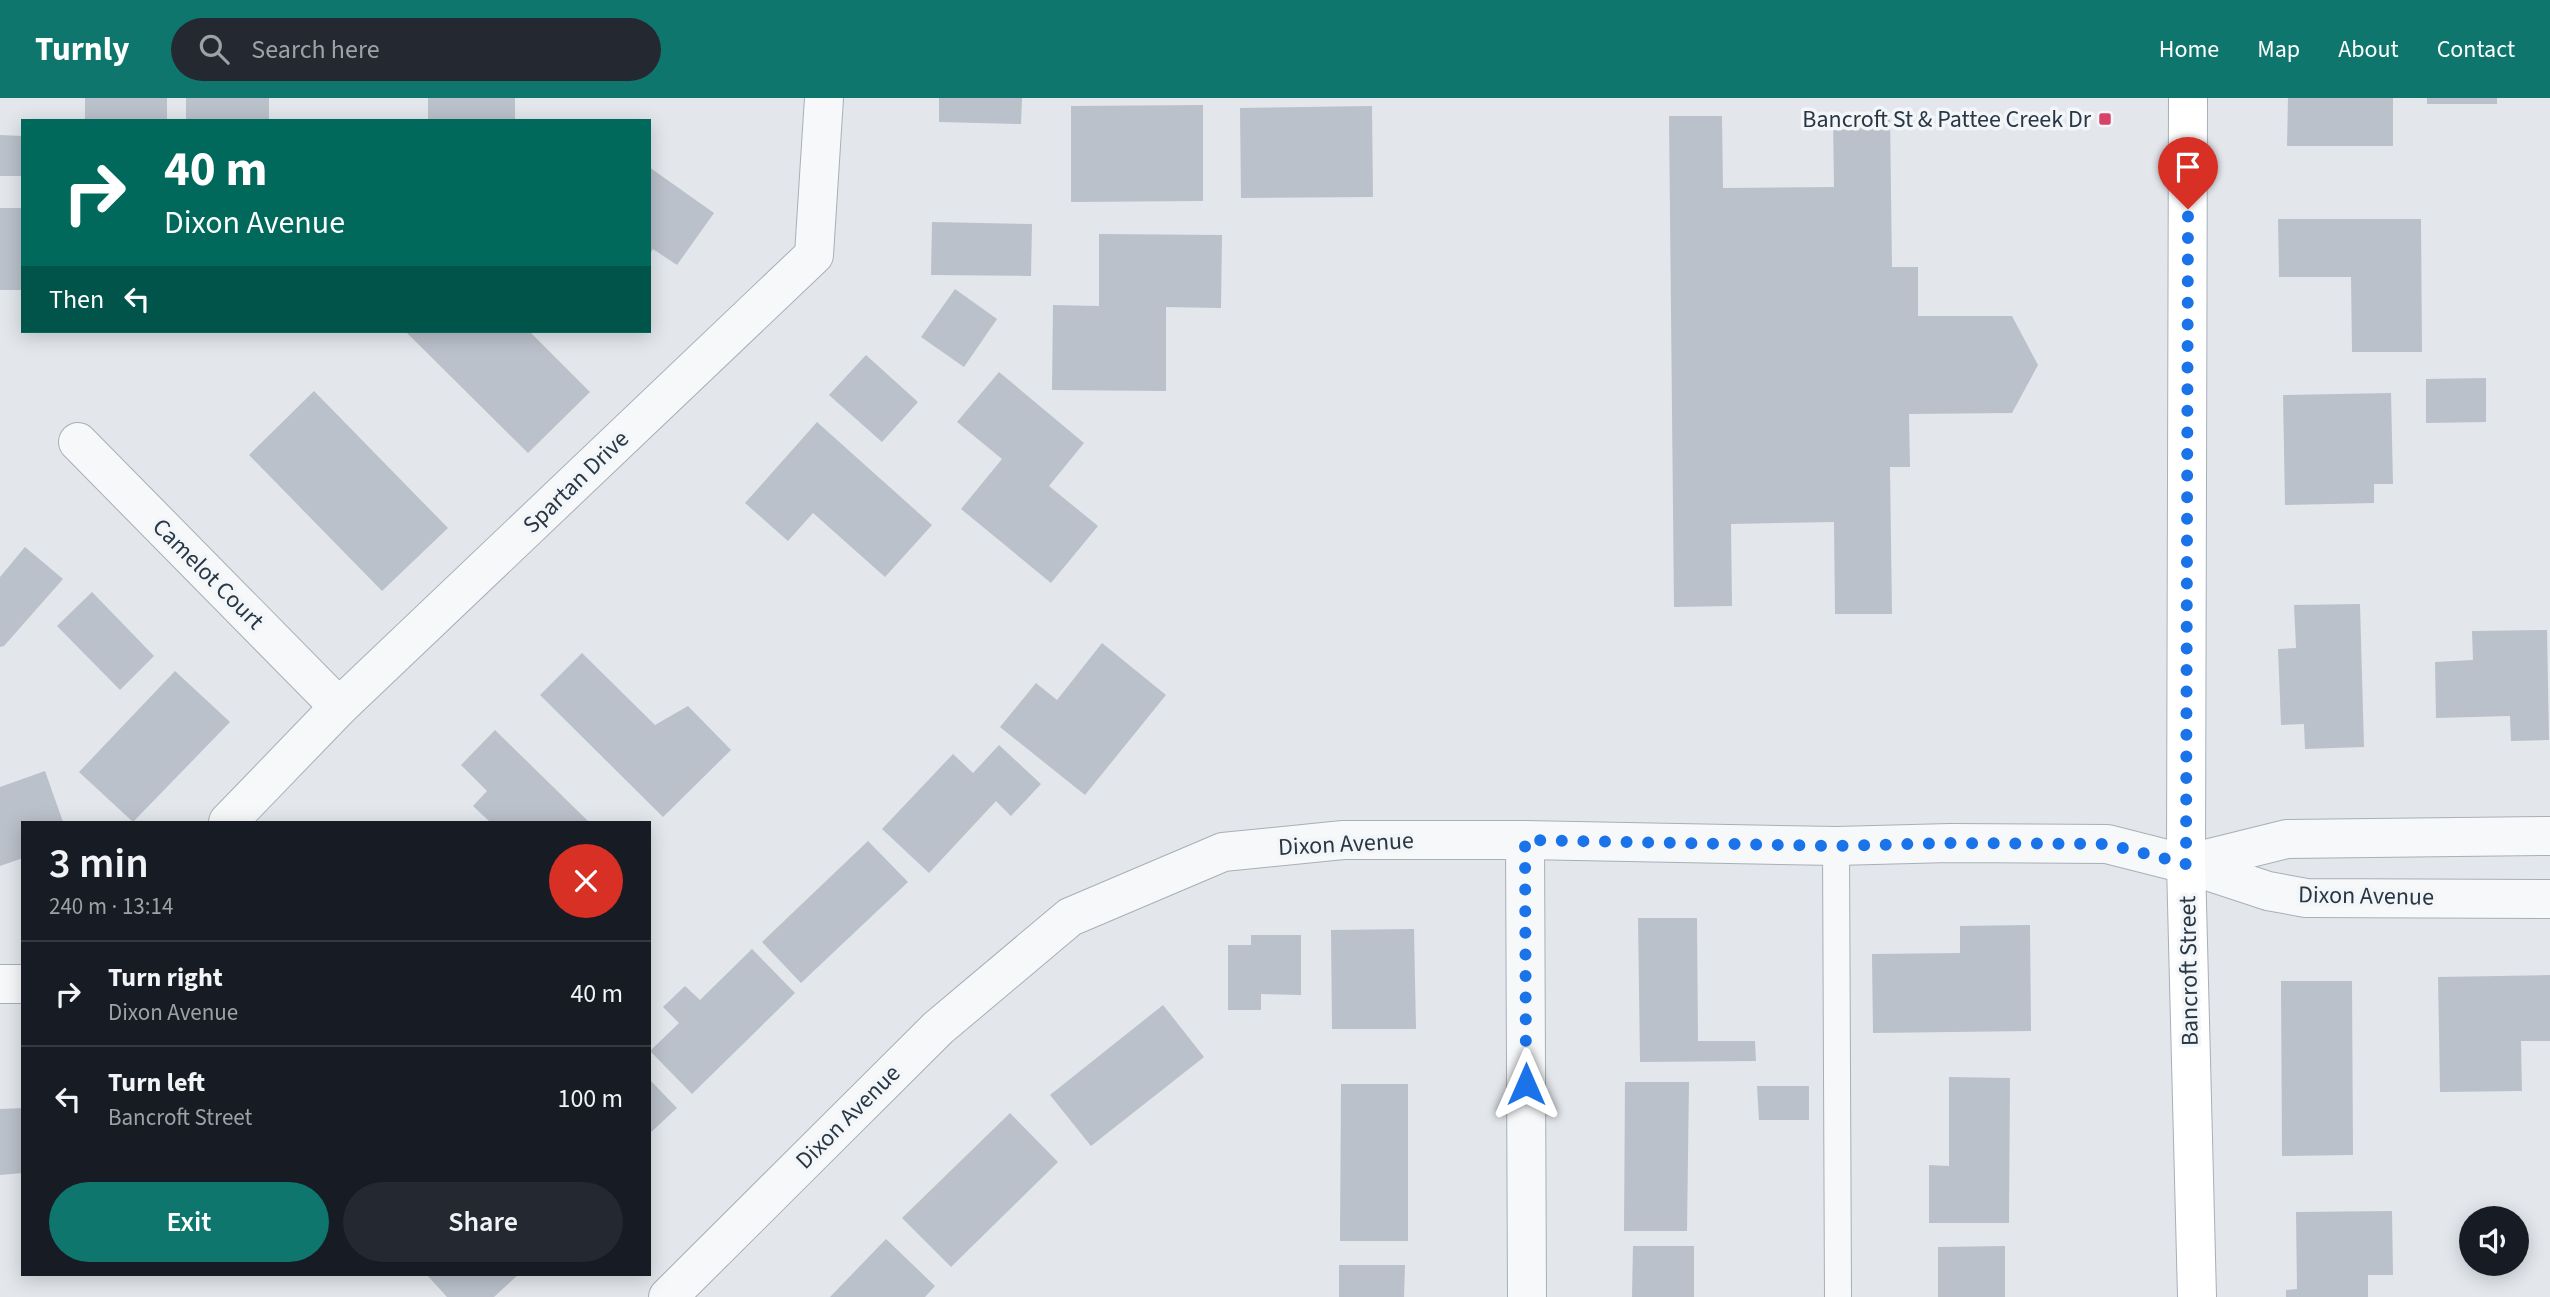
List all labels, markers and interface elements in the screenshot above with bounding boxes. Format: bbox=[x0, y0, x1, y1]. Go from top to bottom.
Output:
search box bbox=[171, 18, 661, 81]
text: Turnly bbox=[35, 26, 129, 73]
icon: search bbox=[195, 30, 233, 68]
text: Search here bbox=[251, 31, 380, 68]
text: Home bbox=[2159, 32, 2219, 67]
text: Map bbox=[2257, 32, 2300, 67]
text: About bbox=[2338, 32, 2399, 67]
text: Contact bbox=[2437, 32, 2515, 67]
place label: Bancroft St & Pattee Creek Dr bbox=[1802, 102, 2092, 137]
marker: Bancroft St & Pattee Creek Dr bbox=[2097, 111, 2113, 127]
text: 40 m bbox=[164, 135, 268, 205]
pin bbox=[2158, 137, 2218, 209]
icon: right bbox=[49, 147, 140, 238]
icon: arrive bbox=[2169, 148, 2207, 186]
text: Dixon Avenue bbox=[164, 200, 345, 246]
icon: left bbox=[118, 280, 156, 318]
text: Then bbox=[49, 281, 104, 318]
street label: Spartan Drive bbox=[515, 422, 637, 542]
street label: Camelot Court bbox=[144, 510, 272, 638]
street label: Dixon Avenue bbox=[1277, 823, 1415, 865]
text: 3 min bbox=[49, 834, 149, 894]
button: close bbox=[549, 844, 623, 918]
street label: Dixon Avenue bbox=[2298, 877, 2434, 915]
text: 240 m · 13:14 bbox=[49, 890, 173, 923]
street label: Bancroft Street bbox=[2170, 895, 2208, 1047]
text: Turn right bbox=[108, 959, 223, 996]
icon: right bbox=[49, 975, 87, 1013]
text: 40 m bbox=[570, 975, 623, 1012]
text: Dixon Avenue bbox=[108, 996, 238, 1029]
position arrow bbox=[1489, 1047, 1563, 1121]
street label: Dixon Avenue bbox=[788, 1057, 908, 1177]
text: Turn left bbox=[108, 1064, 205, 1101]
icon: left bbox=[49, 1080, 87, 1118]
text: 100 m bbox=[557, 1080, 623, 1117]
text: Bancroft Street bbox=[108, 1101, 252, 1134]
button: Exit bbox=[49, 1182, 329, 1262]
button: Share bbox=[343, 1182, 623, 1262]
map controls bbox=[2459, 1206, 2529, 1276]
button: sound bbox=[2459, 1206, 2529, 1276]

